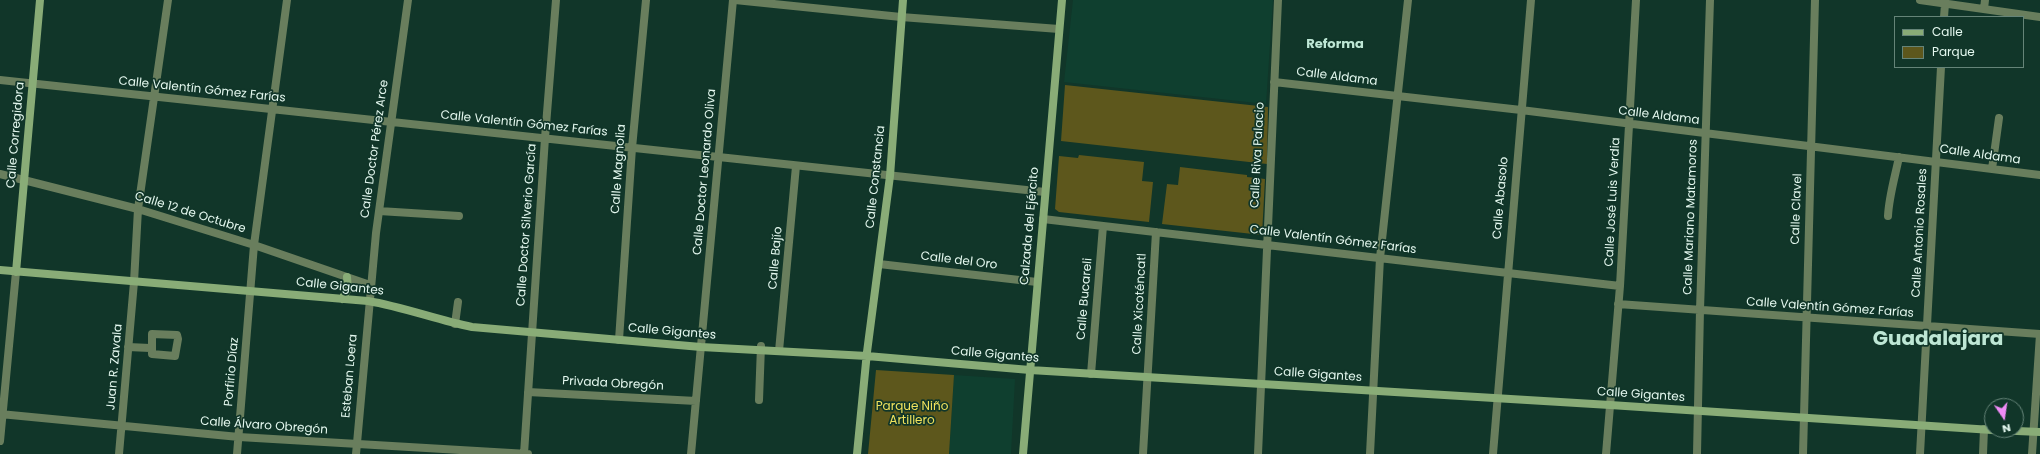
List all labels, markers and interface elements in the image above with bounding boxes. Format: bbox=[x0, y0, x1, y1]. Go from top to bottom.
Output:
legend bbox=[1894, 16, 2024, 68]
text: Calle bbox=[1932, 23, 1963, 40]
district label: Reforma bbox=[1306, 37, 1364, 53]
text: Parque bbox=[1932, 43, 1975, 60]
street label: Calle Aldama bbox=[1296, 65, 1378, 89]
street label: Calle Valentín Gómez Farías bbox=[118, 74, 286, 106]
street label: Calle Doctor Pérez Arce bbox=[358, 79, 392, 219]
street label: Calle Corregidora bbox=[4, 81, 28, 189]
street label: Calle Doctor Leonardo Oliva bbox=[691, 88, 719, 256]
street label: Calle Riva Palacio bbox=[1248, 102, 1268, 208]
street label: Calle Aldama bbox=[1618, 104, 1700, 128]
street label: Calle Valentín Gómez Farías bbox=[440, 108, 608, 140]
street label: Calle Magnolia bbox=[609, 124, 629, 214]
street label: Calle Constancia bbox=[863, 125, 889, 229]
street label: Calle José Luis Verdia bbox=[1602, 137, 1624, 267]
street label: Calle Mariano Matamoros bbox=[1681, 139, 1701, 295]
street label: Calle Aldama bbox=[1939, 142, 2021, 168]
street label: Calle Doctor Silverio García bbox=[514, 143, 540, 307]
street label: Calle Abasolo bbox=[1490, 156, 1512, 240]
street label: Calzada del Ejército bbox=[1018, 166, 1042, 286]
street label: Calle Antonio Rosales bbox=[1909, 168, 1931, 298]
street label: Calle Clavel bbox=[1789, 173, 1805, 245]
street label: Calle 12 de Octubre bbox=[133, 189, 247, 237]
street label: Calle Valentín Gómez Farías bbox=[1249, 223, 1417, 257]
street label: Calle Bajío bbox=[766, 226, 786, 290]
street label: Calle del Oro bbox=[920, 249, 998, 273]
street label: Calle Xicoténcatl bbox=[1130, 253, 1150, 355]
street label: Calle Bucareli bbox=[1074, 257, 1096, 341]
street label: Calle Gigantes bbox=[295, 275, 385, 299]
street label: Calle Valentín Gómez Farías bbox=[1746, 295, 1914, 321]
street label: Calle Gigantes bbox=[627, 321, 717, 343]
street label: Juan R. Zavala bbox=[104, 323, 126, 411]
district label: Guadalajara bbox=[1873, 328, 2003, 352]
street label: Esteban Loera bbox=[339, 333, 361, 419]
street label: Porfirio Díaz bbox=[222, 337, 242, 407]
street label: Calle Gigantes bbox=[950, 344, 1040, 366]
street label: Calle Gigantes bbox=[1274, 365, 1362, 385]
street label: Privada Obregón bbox=[562, 374, 664, 394]
street label: Calle Gigantes bbox=[1597, 385, 1685, 405]
north arrow bbox=[1984, 398, 2024, 438]
park label: Parque Niño Artillero bbox=[876, 400, 948, 428]
street label: Calle Álvaro Obregón bbox=[200, 414, 328, 438]
text: N bbox=[2001, 420, 2012, 437]

